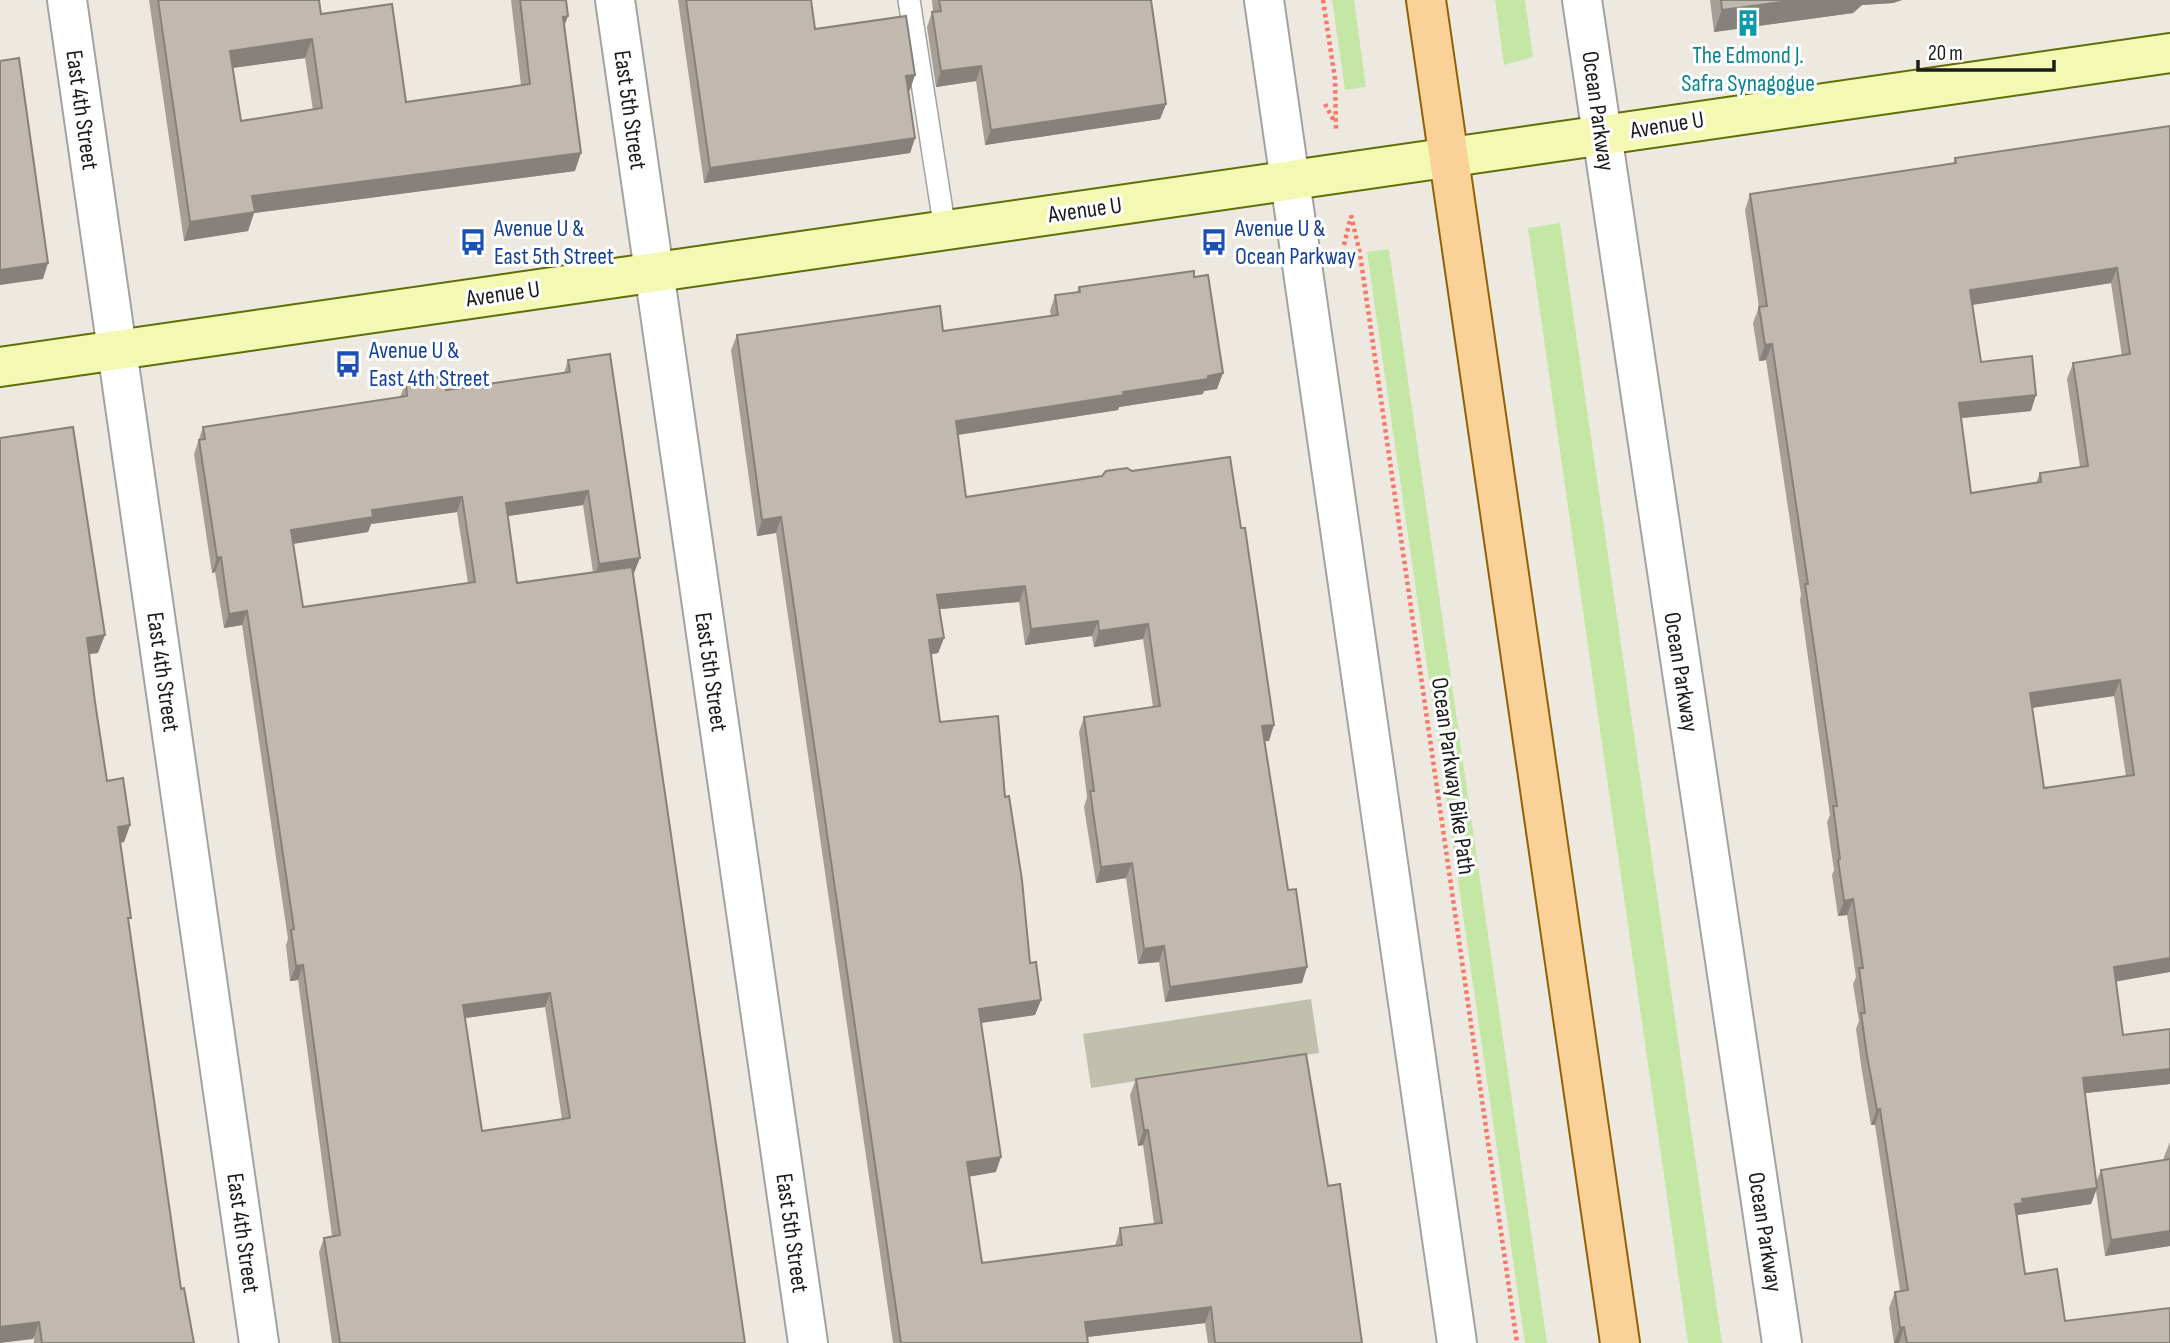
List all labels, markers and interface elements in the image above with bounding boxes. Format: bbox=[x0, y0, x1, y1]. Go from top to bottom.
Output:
building icon: The Edmond J. Safra Synagogue bbox=[1733, 8, 1763, 38]
scale bar bbox=[1918, 28, 2054, 72]
place label: The Edmond J. Safra Synagogue bbox=[1681, 41, 1815, 98]
text: 20 m bbox=[1928, 41, 1963, 66]
street label: East 4th Street bbox=[59, 48, 105, 172]
street label: East 5th Street bbox=[607, 48, 653, 172]
street label: Ocean Parkway bbox=[1575, 49, 1621, 173]
street label: Avenue U bbox=[1627, 105, 1706, 145]
street label: Avenue U bbox=[1045, 190, 1124, 230]
place label: Avenue U & East 5th Street bbox=[493, 214, 614, 271]
place label: Avenue U & Ocean Parkway bbox=[1234, 214, 1356, 271]
bus stop icon: Avenue U & East 5th Street bbox=[458, 227, 488, 257]
bus stop icon: Avenue U & Ocean Parkway bbox=[1199, 227, 1229, 257]
street label: Avenue U bbox=[463, 274, 542, 314]
place label: Avenue U & East 4th Street bbox=[368, 336, 490, 393]
bus stop icon: Avenue U & East 4th Street bbox=[333, 349, 363, 379]
street label: East 4th Street bbox=[140, 610, 186, 734]
street label: East 5th Street bbox=[688, 610, 734, 734]
street label: Ocean Parkway bbox=[1657, 610, 1705, 734]
street label: Ocean Parkway Bike Path bbox=[1425, 676, 1481, 876]
street label: Ocean Parkway bbox=[1741, 1170, 1789, 1294]
street label: East 4th Street bbox=[220, 1171, 266, 1295]
street label: East 5th Street bbox=[769, 1171, 815, 1295]

